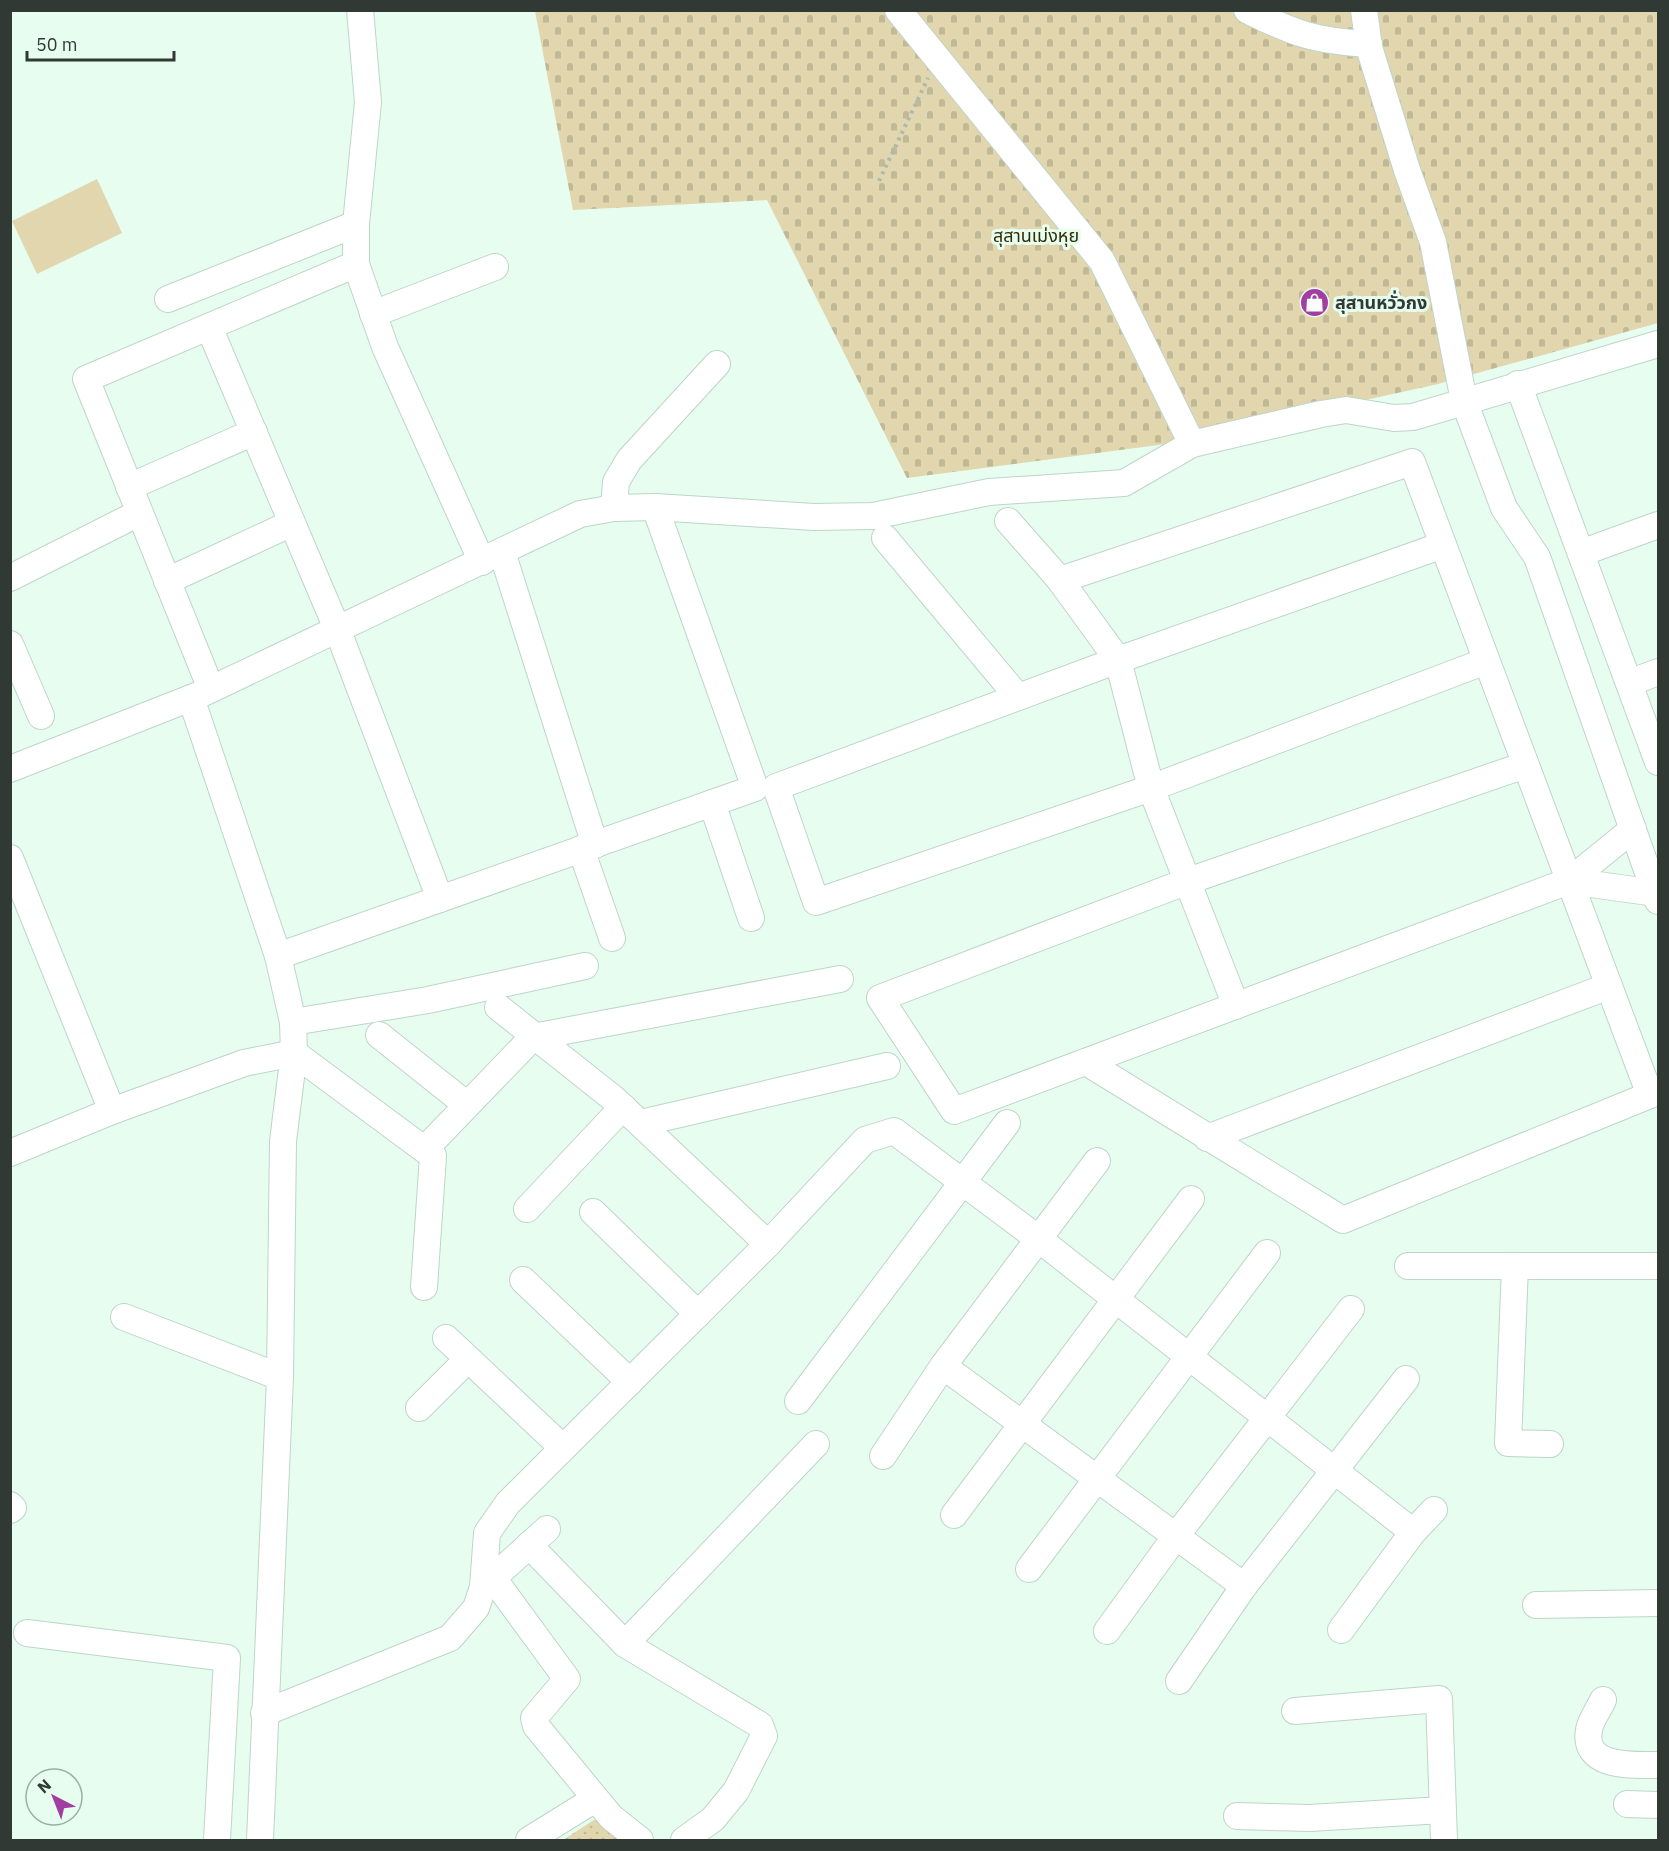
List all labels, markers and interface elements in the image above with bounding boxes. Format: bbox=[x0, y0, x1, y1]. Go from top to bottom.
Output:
scale bar bbox=[27, 24, 174, 62]
text: 50 m bbox=[36, 33, 78, 56]
park label: สุสานเม่งหุย bbox=[993, 224, 1079, 247]
shop icon: สุสานหวั่วกง bbox=[1298, 286, 1330, 318]
place label: สุสานหวั่วกง bbox=[1335, 290, 1427, 314]
north arrow bbox=[24, 1767, 84, 1827]
text: N bbox=[33, 1775, 55, 1797]

